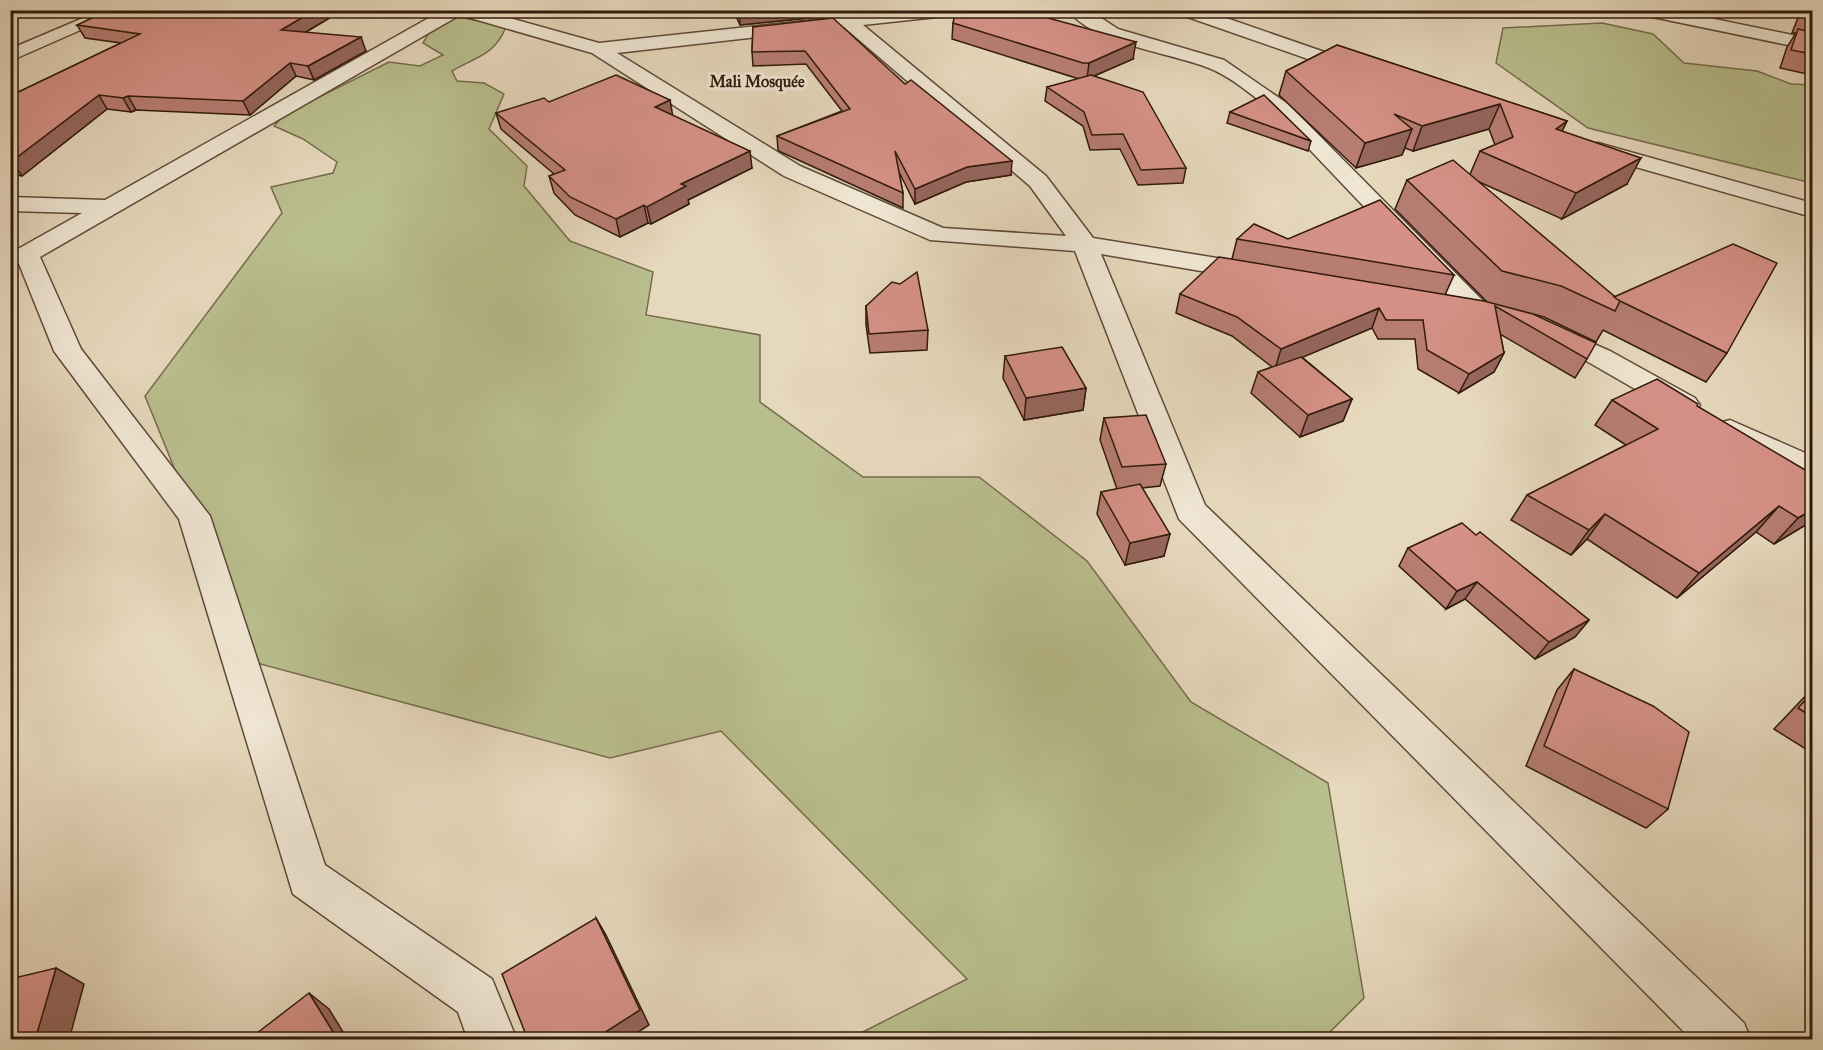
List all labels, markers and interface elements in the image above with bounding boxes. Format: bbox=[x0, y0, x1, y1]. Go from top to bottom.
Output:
district label: Mali Mosquée bbox=[709, 72, 805, 92]

